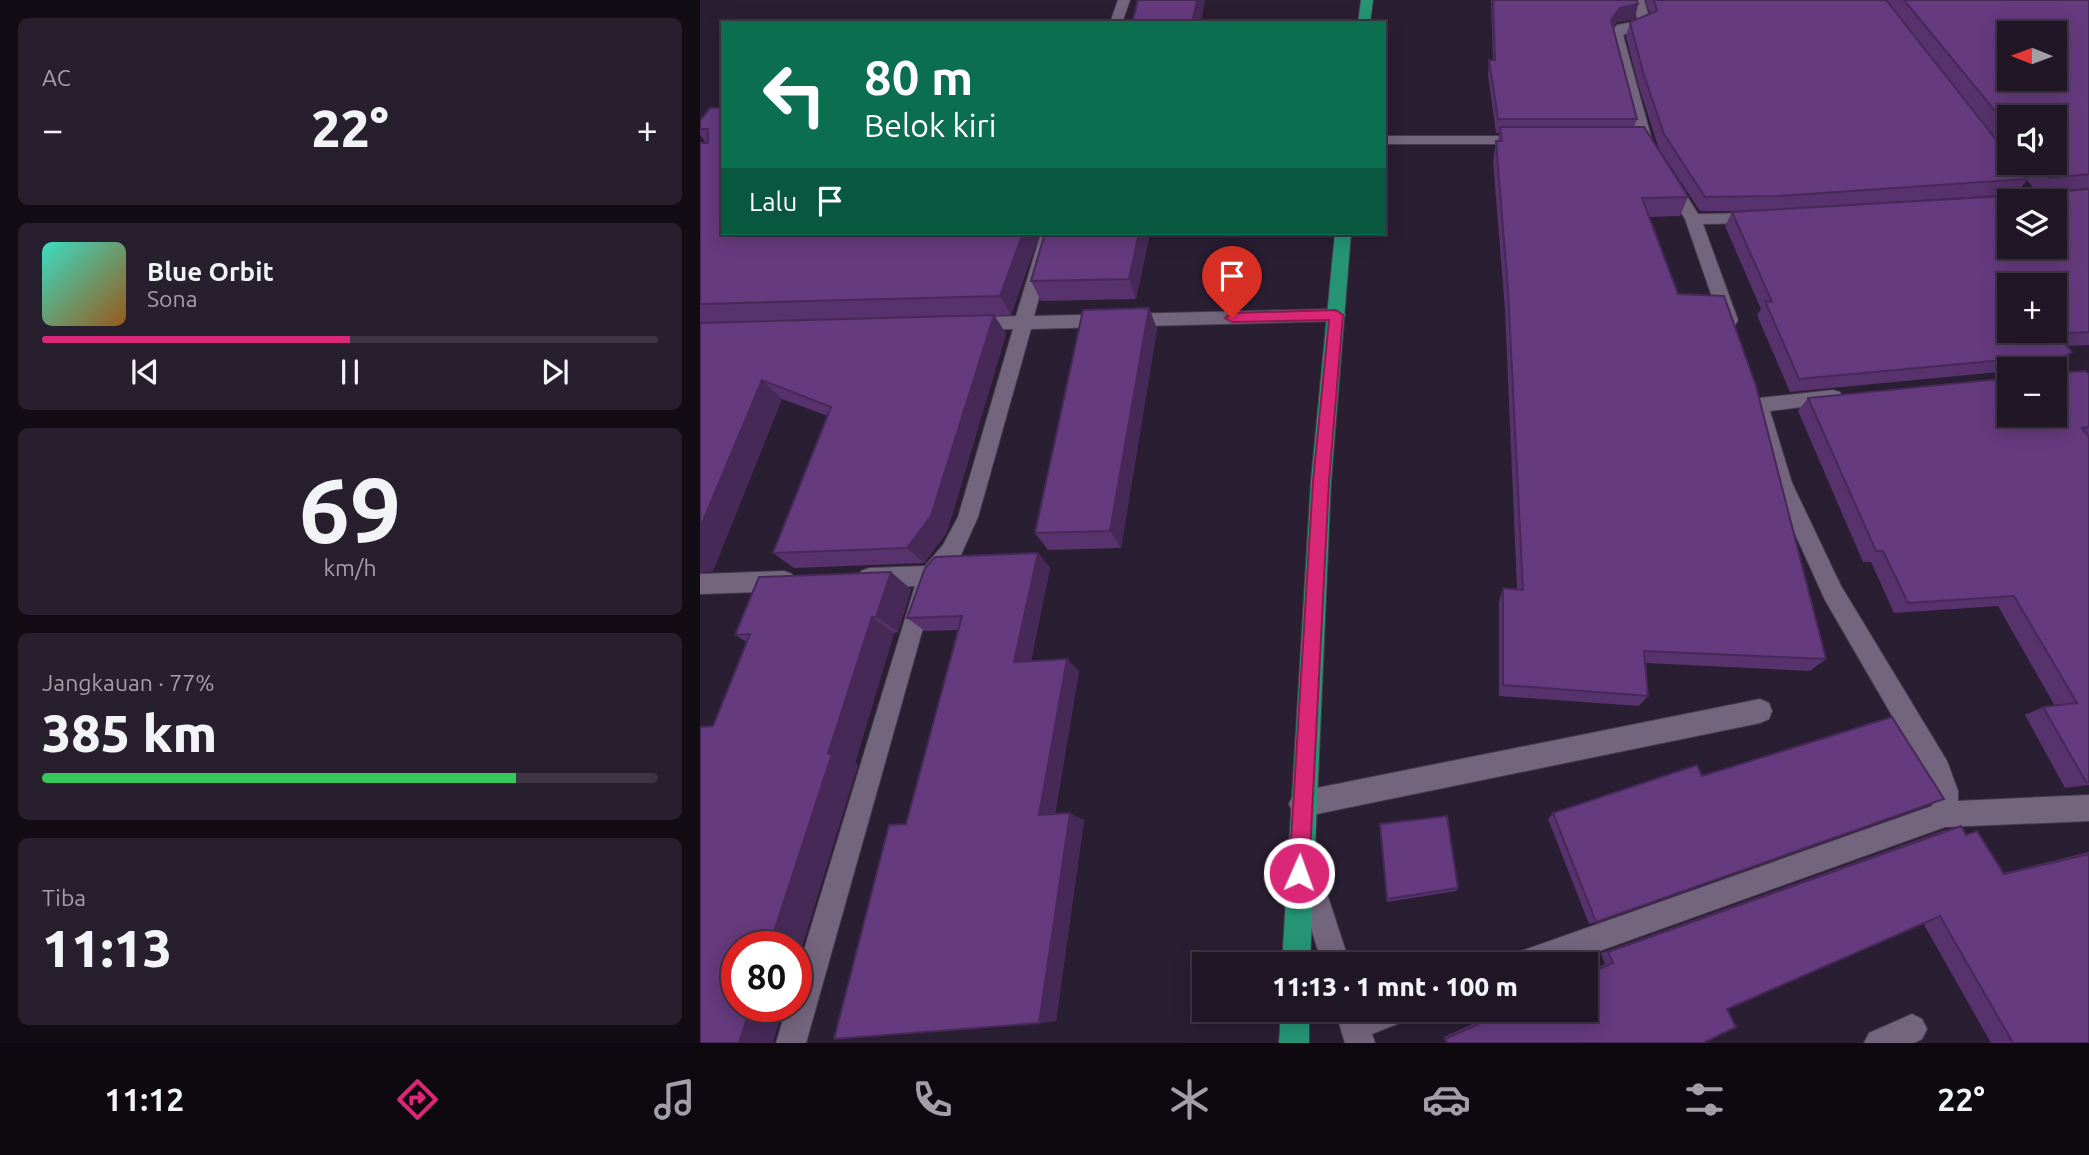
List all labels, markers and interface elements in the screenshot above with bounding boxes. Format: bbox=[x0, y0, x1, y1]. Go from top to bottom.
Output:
north arrow bbox=[1997, 21, 2067, 91]
map controls bbox=[1997, 21, 2067, 427]
icon: left bbox=[749, 49, 840, 140]
text: 80 m bbox=[864, 49, 973, 104]
text: AC bbox=[42, 65, 71, 90]
text: 22° bbox=[311, 99, 389, 157]
button: sound bbox=[1997, 105, 2067, 175]
text: Belok kiri bbox=[864, 107, 996, 143]
text: − bbox=[42, 108, 63, 150]
text: + bbox=[637, 108, 658, 150]
icon: arrive bbox=[811, 182, 849, 220]
text: Lalu bbox=[749, 187, 797, 216]
button: layers bbox=[1997, 189, 2067, 259]
pin bbox=[1202, 246, 1262, 318]
text: Blue Orbit bbox=[147, 257, 274, 286]
icon: arrive bbox=[1213, 257, 1251, 295]
button: + bbox=[1997, 273, 2067, 343]
text: Sona bbox=[147, 286, 197, 311]
icon: previous bbox=[126, 353, 164, 391]
icon: pause bbox=[331, 353, 369, 391]
icon: next bbox=[536, 353, 574, 391]
button: − bbox=[1997, 357, 2067, 427]
text: 69 bbox=[299, 458, 401, 560]
text: km/h bbox=[323, 555, 377, 580]
text: Jangkauan · 77% bbox=[42, 670, 214, 695]
text: 385 km bbox=[42, 704, 217, 762]
position arrow bbox=[1262, 836, 1336, 910]
text: Tiba bbox=[42, 885, 86, 910]
text: 11:13 bbox=[42, 919, 172, 977]
speed limit sign: 80 bbox=[721, 931, 812, 1022]
text: 11:13 · 1 mnt · 100 m bbox=[1272, 972, 1518, 1001]
icon: directions bbox=[393, 1075, 442, 1124]
icon: music bbox=[650, 1075, 699, 1124]
icon: phone bbox=[908, 1075, 957, 1124]
icon: climate bbox=[1165, 1075, 1214, 1124]
icon: car bbox=[1422, 1075, 1471, 1124]
icon: filters bbox=[1680, 1075, 1729, 1124]
text: 11:12 bbox=[104, 1081, 184, 1117]
text: 22° bbox=[1937, 1081, 1985, 1117]

